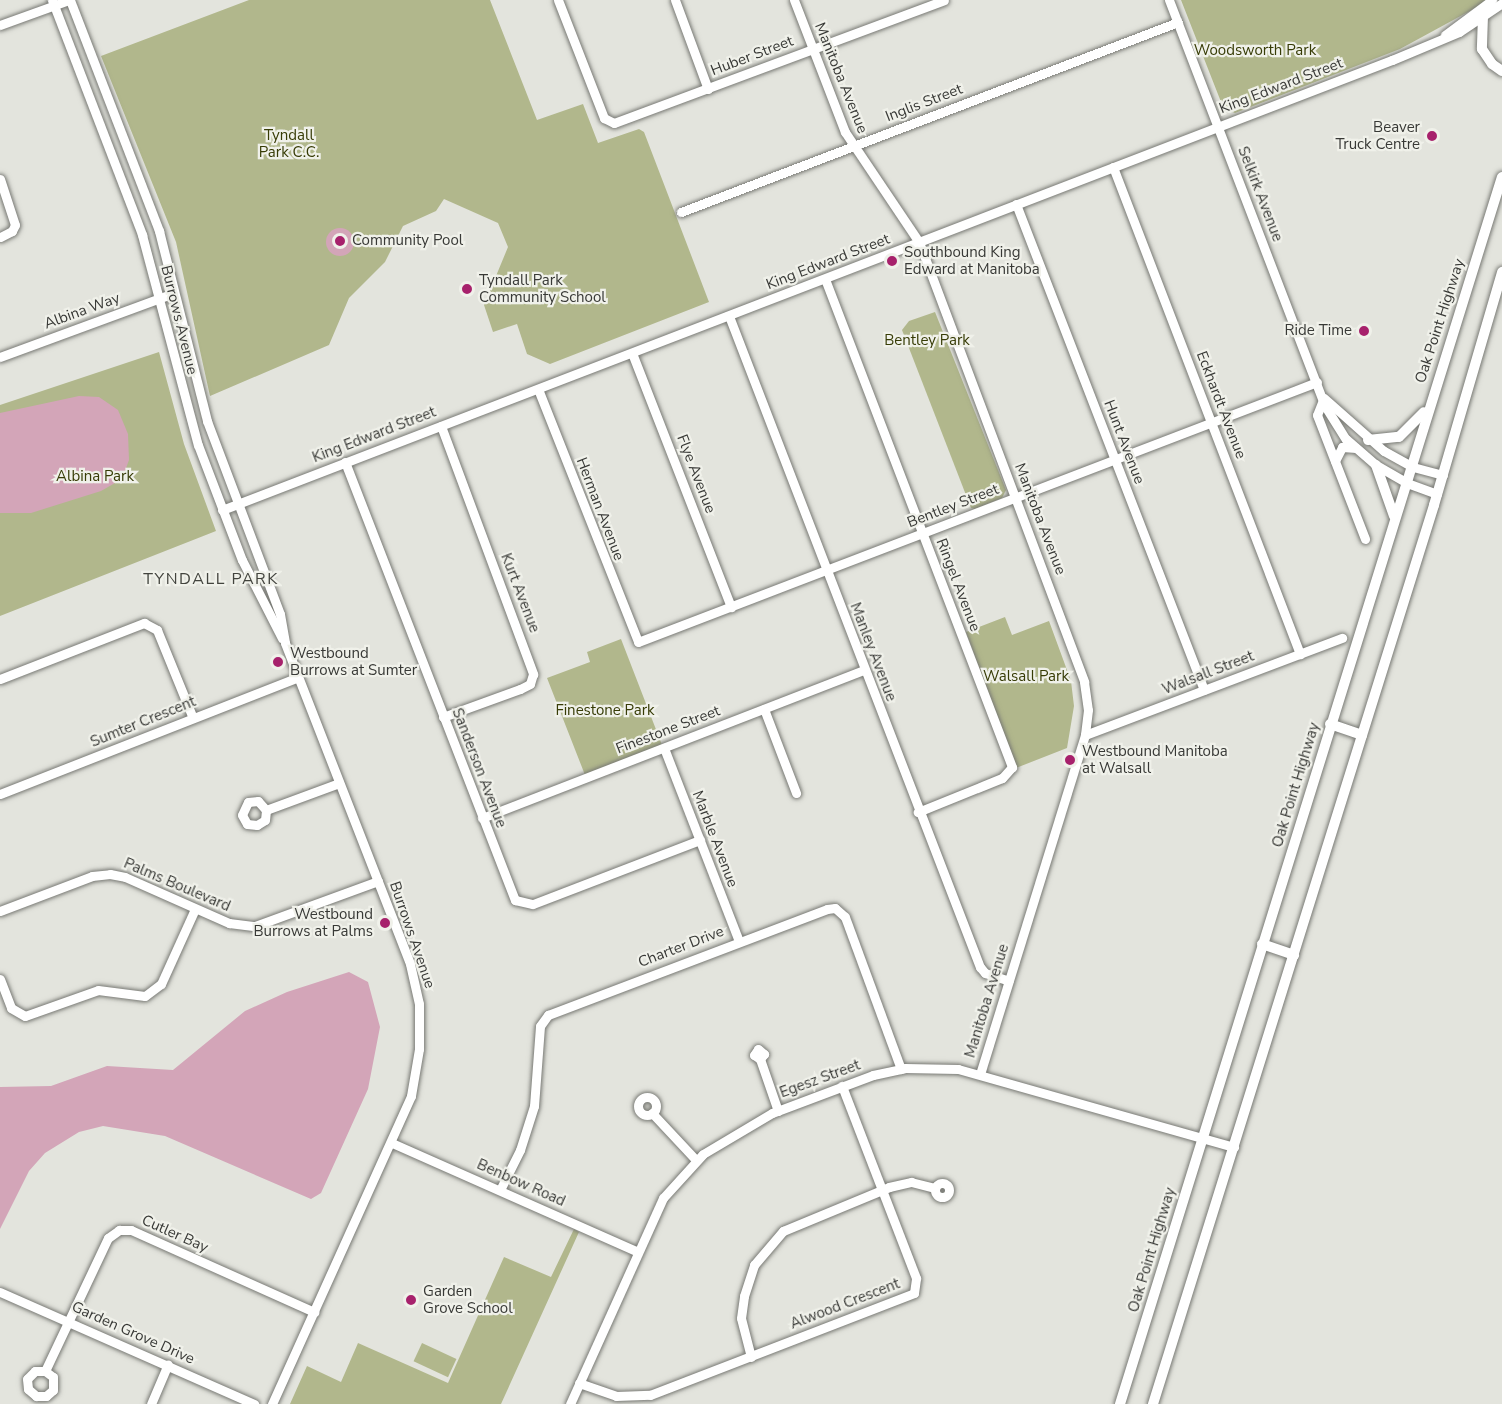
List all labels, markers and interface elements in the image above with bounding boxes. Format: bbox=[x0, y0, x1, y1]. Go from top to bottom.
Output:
street label: Manitoba Avenue bbox=[811, 20, 871, 136]
street label: Huber Street bbox=[708, 32, 796, 80]
park label: Woodsworth Park bbox=[1194, 42, 1316, 60]
street label: King Edward Street bbox=[1217, 54, 1345, 118]
street label: Inglis Street bbox=[883, 80, 965, 126]
place label: Beaver Truck Centre bbox=[1335, 118, 1420, 153]
park label: Tyndall Park C.C. bbox=[259, 126, 319, 161]
marker: Beaver Truck Centre bbox=[1425, 129, 1439, 143]
street label: Selkirk Avenue bbox=[1234, 144, 1286, 244]
street label: King Edward Street bbox=[764, 230, 892, 294]
place label: Community Pool bbox=[352, 232, 463, 250]
marker: Community Pool bbox=[333, 234, 347, 248]
place label: Southbound King Edward at Manitoba bbox=[904, 243, 1040, 278]
marker: Southbound King Edward at Manitoba bbox=[885, 254, 899, 268]
street label: Oak Point Highway bbox=[1411, 257, 1469, 385]
street label: Burrows Avenue bbox=[157, 263, 201, 377]
place label: Tyndall Park Community School bbox=[479, 271, 606, 306]
marker: Tyndall Park Community School bbox=[460, 282, 474, 296]
street label: Albina Way bbox=[42, 289, 122, 333]
place label: Ride Time bbox=[1285, 322, 1352, 340]
marker: Ride Time bbox=[1357, 324, 1371, 338]
park label: Bentley Park bbox=[884, 332, 970, 350]
street label: Eckhardt Avenue bbox=[1192, 349, 1250, 461]
street label: Hunt Avenue bbox=[1100, 397, 1148, 487]
street label: King Edward Street bbox=[310, 403, 438, 467]
street label: Flye Avenue bbox=[673, 432, 719, 516]
street label: Herman Avenue bbox=[572, 455, 628, 563]
street label: Manitoba Avenue bbox=[1010, 461, 1070, 577]
park label: Albina Park bbox=[56, 468, 134, 486]
street label: Bentley Street bbox=[905, 480, 1001, 532]
street label: Ringel Avenue bbox=[932, 536, 984, 634]
street label: Kurt Avenue bbox=[497, 551, 543, 635]
district label: TYNDALL PARK bbox=[143, 569, 279, 589]
street label: Manley Avenue bbox=[846, 600, 900, 704]
place label: Westbound Burrows at Sumter bbox=[290, 644, 417, 679]
street label: Walsall Street bbox=[1160, 647, 1256, 699]
marker: Westbound Burrows at Sumter bbox=[271, 655, 285, 669]
park label: Walsall Park bbox=[983, 668, 1069, 686]
street label: Sumter Crescent bbox=[88, 693, 198, 751]
park label: Finestone Park bbox=[555, 702, 655, 720]
street label: Finestone Street bbox=[613, 702, 723, 758]
street label: Sanderson Avenue bbox=[448, 706, 510, 830]
street label: Oak Point Highway bbox=[1268, 720, 1324, 850]
place label: Westbound Manitoba at Walsall bbox=[1082, 742, 1228, 777]
marker: Westbound Manitoba at Walsall bbox=[1063, 753, 1077, 767]
street label: Marble Avenue bbox=[688, 788, 742, 890]
street label: Palms Boulevard bbox=[121, 854, 233, 916]
street label: Burrows Avenue bbox=[385, 879, 439, 991]
place label: Westbound Burrows at Palms bbox=[253, 905, 373, 940]
marker: Westbound Burrows at Palms bbox=[378, 916, 392, 930]
street label: Charter Drive bbox=[636, 922, 726, 972]
street label: Manitoba Avenue bbox=[961, 942, 1013, 1060]
street label: Egesz Street bbox=[777, 1056, 863, 1102]
street label: Benbow Road bbox=[474, 1155, 568, 1211]
street label: Oak Point Highway bbox=[1124, 1185, 1180, 1315]
street label: Cutler Bay bbox=[139, 1211, 211, 1257]
street label: Alwood Crescent bbox=[788, 1275, 902, 1333]
place label: Garden Grove School bbox=[423, 1282, 513, 1317]
marker: Garden Grove School bbox=[404, 1293, 418, 1307]
street label: Garden Grove Drive bbox=[69, 1298, 197, 1368]

